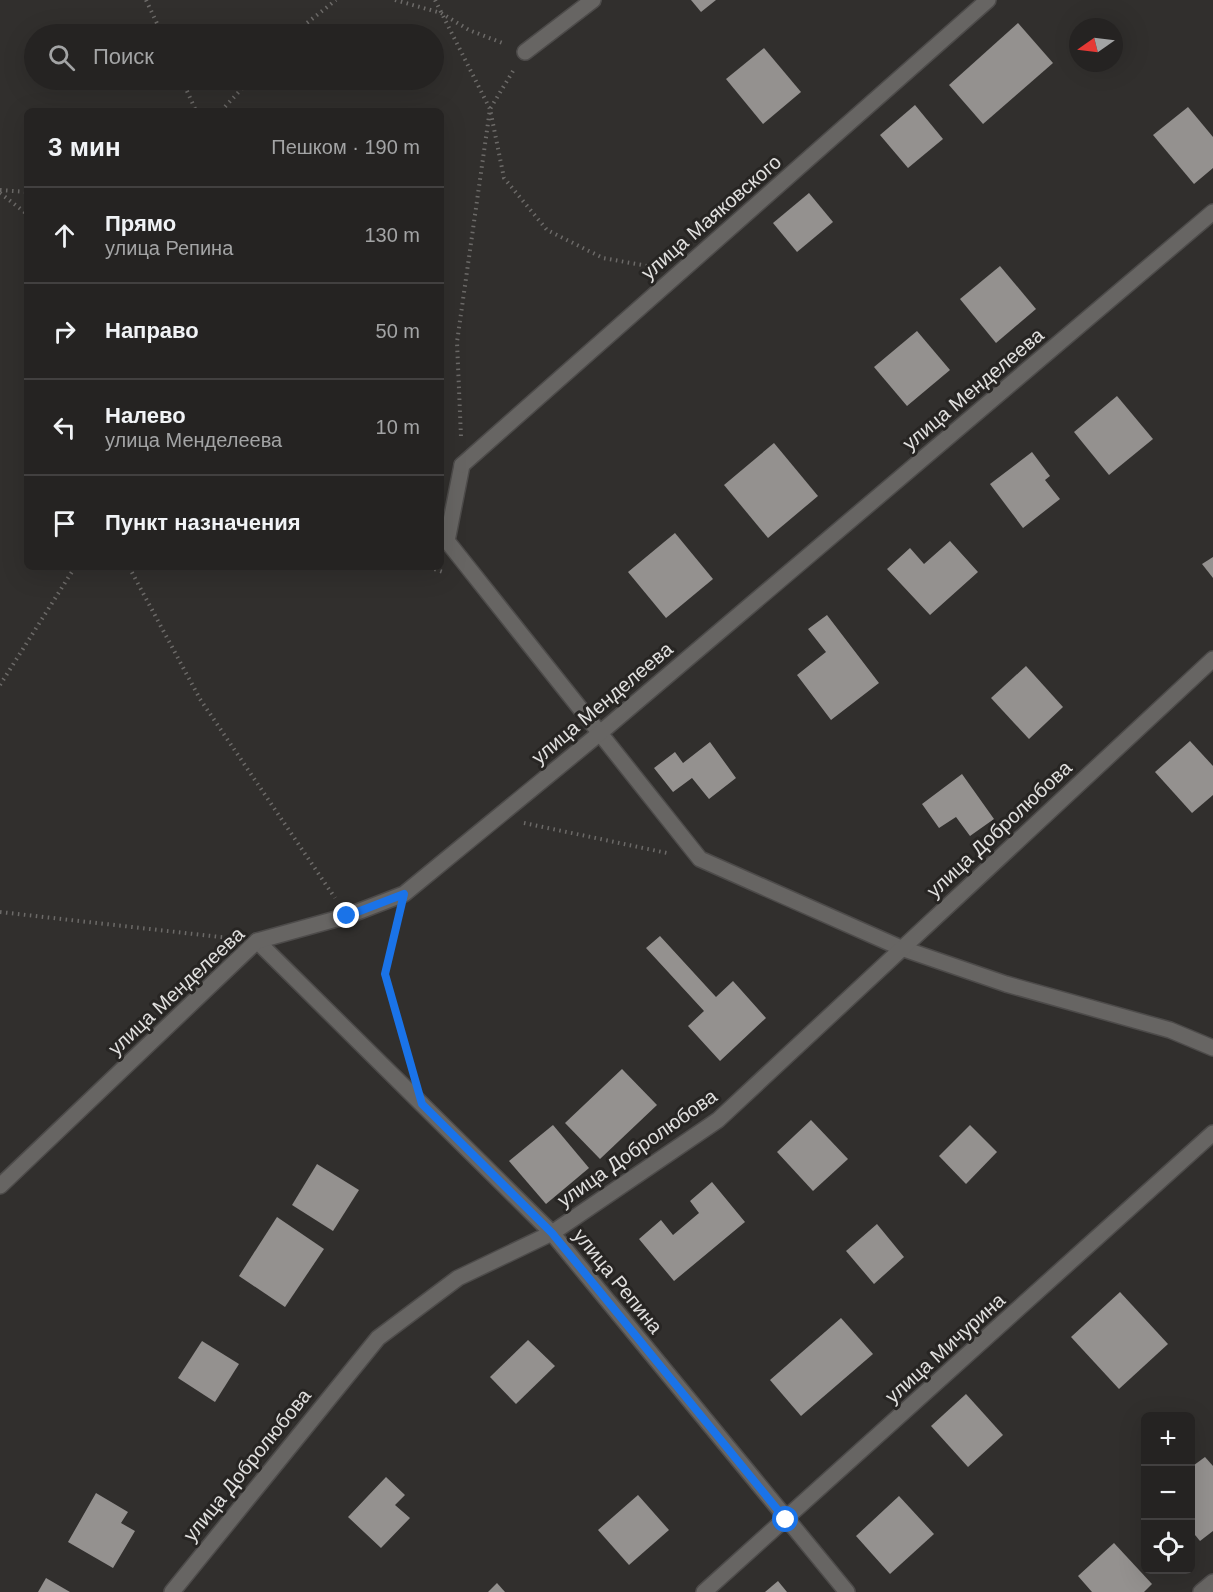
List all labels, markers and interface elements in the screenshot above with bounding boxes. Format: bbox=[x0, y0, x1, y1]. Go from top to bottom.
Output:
north arrow bbox=[1069, 18, 1123, 72]
search box bbox=[24, 24, 444, 90]
icon: search bbox=[45, 41, 78, 74]
text: Поиск bbox=[93, 44, 154, 69]
text: 3 мин bbox=[48, 132, 121, 162]
text: Пешком · 190 m bbox=[271, 136, 420, 158]
street label: улица Маяковского bbox=[637, 150, 785, 284]
text: Прямо bbox=[105, 211, 176, 236]
icon: ahead bbox=[48, 219, 81, 252]
text: 130 m bbox=[364, 224, 420, 246]
text: улица Репина bbox=[105, 237, 233, 259]
icon: right bbox=[48, 315, 81, 348]
text: Направо bbox=[105, 318, 199, 343]
text: 50 m bbox=[376, 320, 420, 342]
street label: улица Менделеева bbox=[898, 323, 1049, 454]
text: Налево bbox=[105, 403, 186, 428]
icon: left bbox=[48, 411, 81, 444]
text: 10 m bbox=[376, 416, 420, 438]
text: улица Менделеева bbox=[105, 429, 282, 451]
icon: arrive bbox=[48, 507, 81, 540]
text: Пункт назначения bbox=[105, 510, 301, 535]
street label: улица Менделеева bbox=[527, 637, 678, 768]
street label: улица Добролюбова bbox=[922, 756, 1076, 902]
route end bbox=[333, 902, 359, 928]
street label: улица Менделеева bbox=[104, 922, 249, 1059]
street label: улица Добролюбова bbox=[553, 1084, 722, 1211]
street label: улица Репина bbox=[569, 1224, 667, 1338]
street label: улица Мичурина bbox=[881, 1288, 1010, 1407]
street label: улица Добролюбова bbox=[179, 1384, 316, 1546]
map controls bbox=[1141, 1412, 1195, 1574]
button: + bbox=[1141, 1412, 1195, 1466]
button: − bbox=[1141, 1466, 1195, 1520]
route start bbox=[772, 1506, 798, 1532]
button: locate bbox=[1141, 1520, 1195, 1574]

